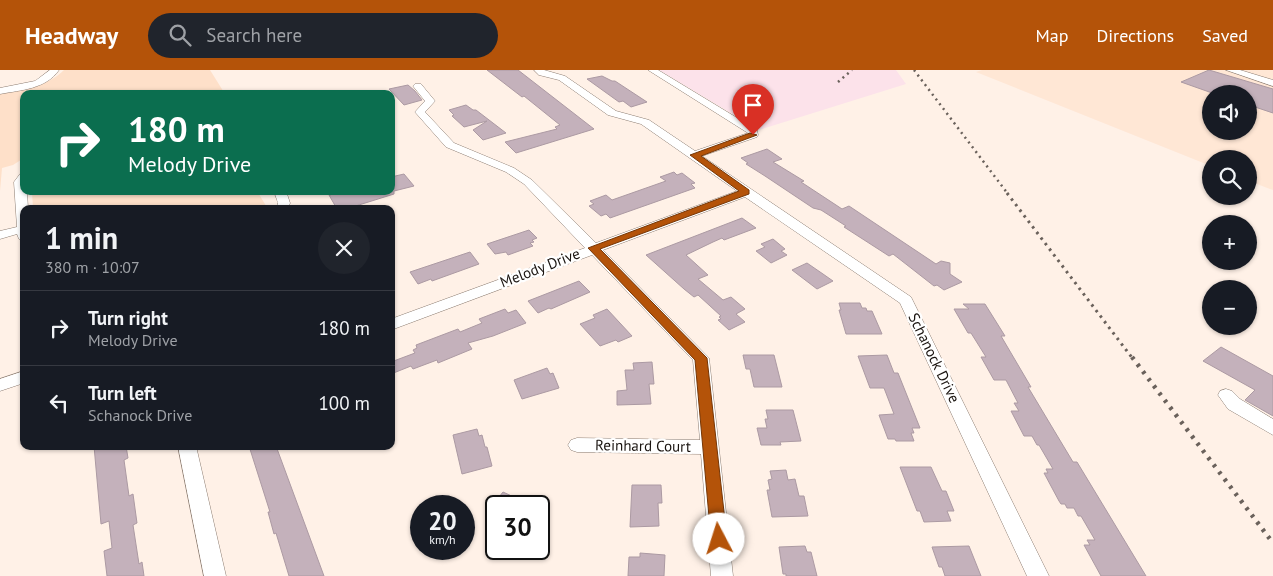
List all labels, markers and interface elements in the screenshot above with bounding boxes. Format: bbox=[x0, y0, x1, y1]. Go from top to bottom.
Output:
search box bbox=[148, 13, 498, 58]
text: Headway bbox=[25, 20, 118, 51]
icon: search bbox=[166, 21, 194, 49]
text: Search here bbox=[206, 23, 302, 47]
text: Map bbox=[1036, 24, 1068, 47]
text: Directions bbox=[1096, 24, 1174, 47]
text: Saved bbox=[1202, 24, 1248, 47]
pin bbox=[732, 84, 774, 135]
map controls bbox=[1202, 85, 1257, 335]
button: sound bbox=[1202, 85, 1257, 140]
icon: arrive bbox=[739, 91, 767, 119]
text: 180 m bbox=[128, 106, 225, 152]
icon: right bbox=[45, 110, 110, 175]
text: Melody Drive bbox=[128, 150, 251, 178]
button: search bbox=[1202, 150, 1257, 205]
button: + bbox=[1202, 215, 1257, 270]
text: 1 min bbox=[45, 218, 118, 257]
button: close bbox=[318, 222, 370, 274]
street label: Melody Drive bbox=[497, 244, 582, 291]
text: 380 m · 10:07 bbox=[45, 257, 140, 277]
button: − bbox=[1202, 280, 1257, 335]
text: Turn right bbox=[88, 306, 168, 330]
street label: Schanock Drive bbox=[904, 310, 964, 406]
icon: right bbox=[45, 314, 73, 342]
text: 180 m bbox=[318, 316, 370, 340]
text: Melody Drive bbox=[88, 330, 178, 350]
text: Turn left bbox=[88, 381, 157, 405]
icon: left bbox=[45, 389, 73, 417]
text: 100 m bbox=[318, 391, 370, 415]
text: Schanock Drive bbox=[88, 405, 192, 425]
street label: Reinhard Court bbox=[595, 435, 691, 456]
speed limit sign: 30 bbox=[485, 495, 550, 560]
text: 20 bbox=[428, 505, 457, 537]
position arrow bbox=[692, 512, 744, 564]
text: km/h bbox=[429, 532, 456, 547]

